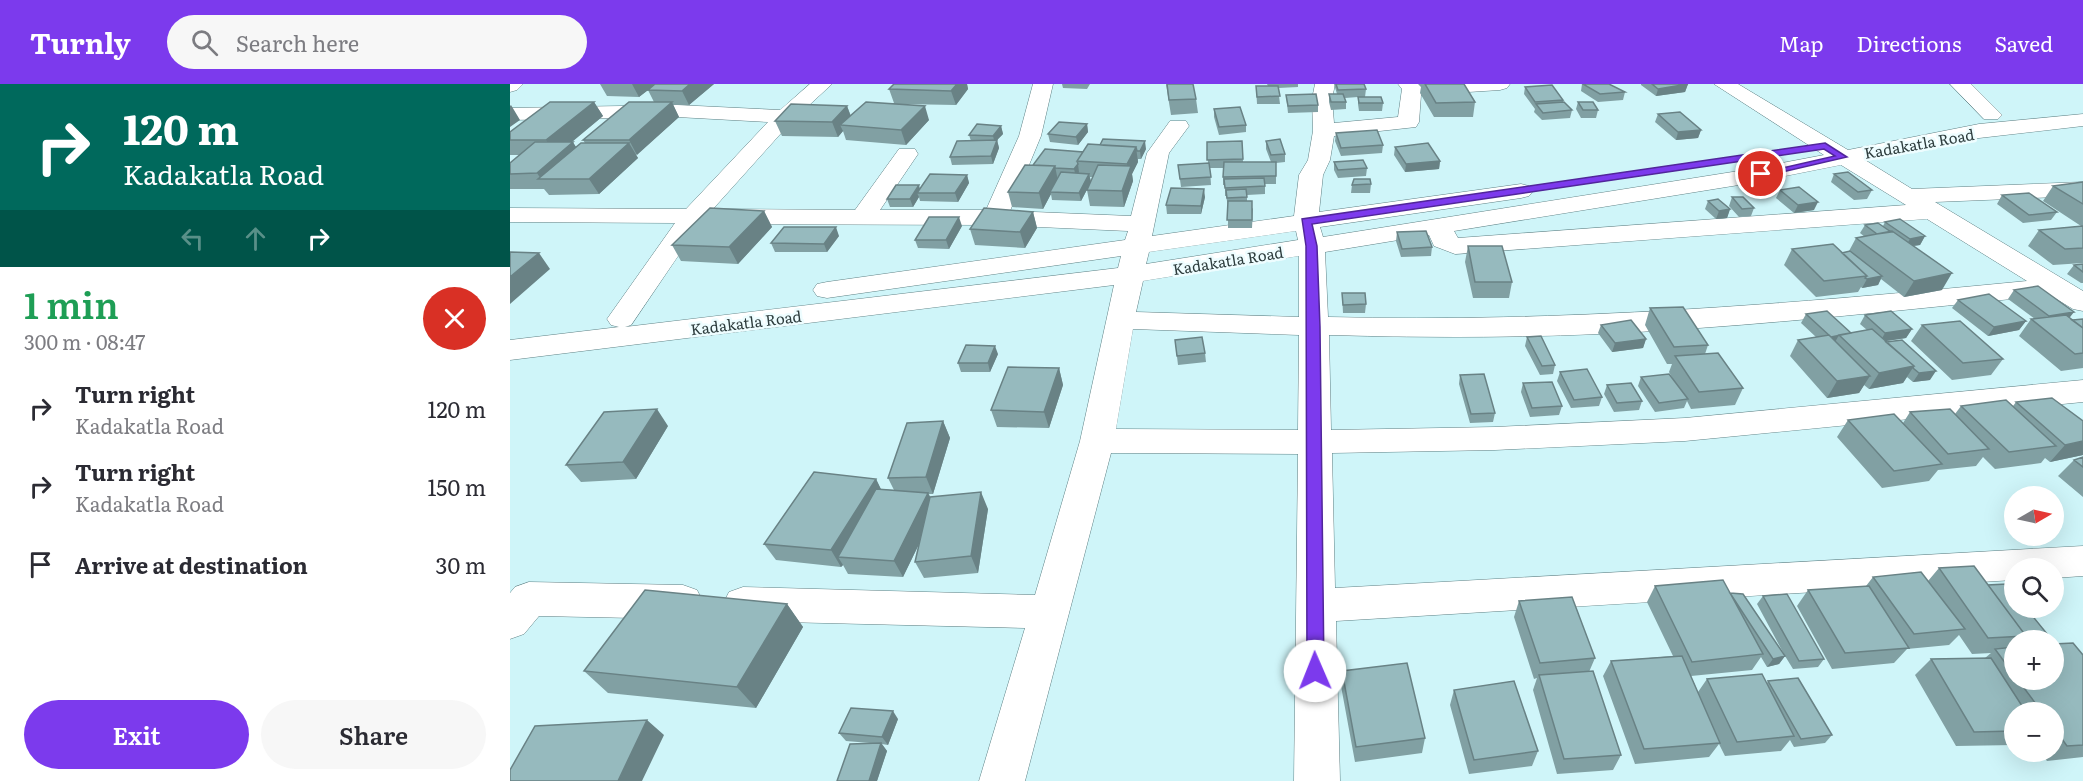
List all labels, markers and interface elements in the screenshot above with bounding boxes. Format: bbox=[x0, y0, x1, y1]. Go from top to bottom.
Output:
search box bbox=[167, 15, 587, 69]
text: Turnly bbox=[30, 21, 131, 63]
icon: search bbox=[188, 26, 221, 59]
text: Search here bbox=[236, 26, 359, 59]
text: Map bbox=[1779, 27, 1824, 58]
text: Directions bbox=[1857, 27, 1962, 58]
text: Saved bbox=[1995, 27, 2053, 58]
text: 120 m bbox=[123, 96, 239, 158]
icon: right bbox=[24, 108, 102, 186]
street label: Kadakatla Road bbox=[1862, 122, 1976, 164]
pin bbox=[1735, 148, 1786, 199]
text: Kadakatla Road bbox=[123, 153, 324, 193]
icon: arrive bbox=[1744, 157, 1777, 190]
icon: left bbox=[176, 222, 209, 255]
icon: ahead bbox=[239, 222, 272, 255]
icon: right bbox=[302, 222, 335, 255]
street label: Kadakatla Road bbox=[1171, 240, 1285, 280]
text: 1 min bbox=[24, 277, 119, 330]
button: close bbox=[423, 287, 486, 350]
street label: Kadakatla Road bbox=[689, 304, 803, 340]
text: 300 m · 08:47 bbox=[24, 326, 145, 356]
text: Turn right bbox=[75, 377, 195, 410]
icon: right bbox=[24, 392, 57, 425]
text: 120 m bbox=[427, 392, 486, 425]
text: Kadakatla Road bbox=[75, 410, 224, 440]
text: Turn right bbox=[75, 455, 195, 488]
icon: right bbox=[24, 470, 57, 503]
text: 150 m bbox=[427, 470, 486, 503]
north arrow bbox=[2004, 486, 2064, 546]
map controls bbox=[2004, 486, 2064, 762]
text: Kadakatla Road bbox=[75, 488, 224, 518]
icon: arrive bbox=[24, 548, 57, 581]
text: Arrive at destination bbox=[75, 548, 308, 581]
text: 30 m bbox=[436, 548, 486, 581]
button: search bbox=[2004, 558, 2064, 618]
button: + bbox=[2004, 630, 2064, 690]
position arrow bbox=[1283, 639, 1347, 703]
button: Exit bbox=[24, 700, 249, 769]
button: Share bbox=[261, 700, 486, 769]
button: − bbox=[2004, 702, 2064, 762]

